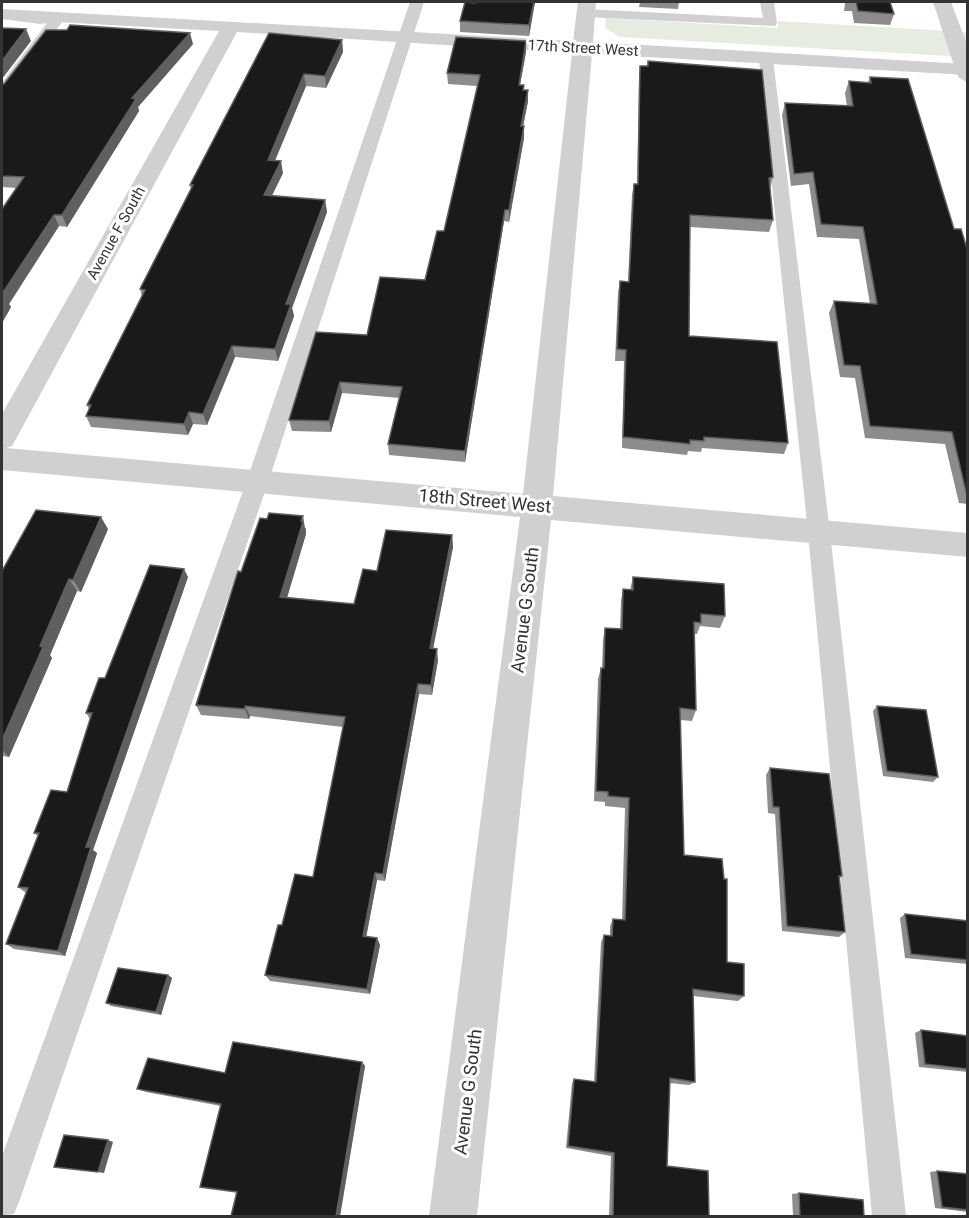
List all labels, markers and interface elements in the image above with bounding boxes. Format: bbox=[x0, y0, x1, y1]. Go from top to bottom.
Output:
street label: 17th Street West bbox=[527, 36, 639, 60]
street label: Avenue F South bbox=[83, 183, 149, 283]
street label: 18th Street West bbox=[418, 484, 552, 517]
street label: Avenue G South bbox=[506, 546, 543, 674]
street label: Avenue G South bbox=[449, 1028, 486, 1156]

